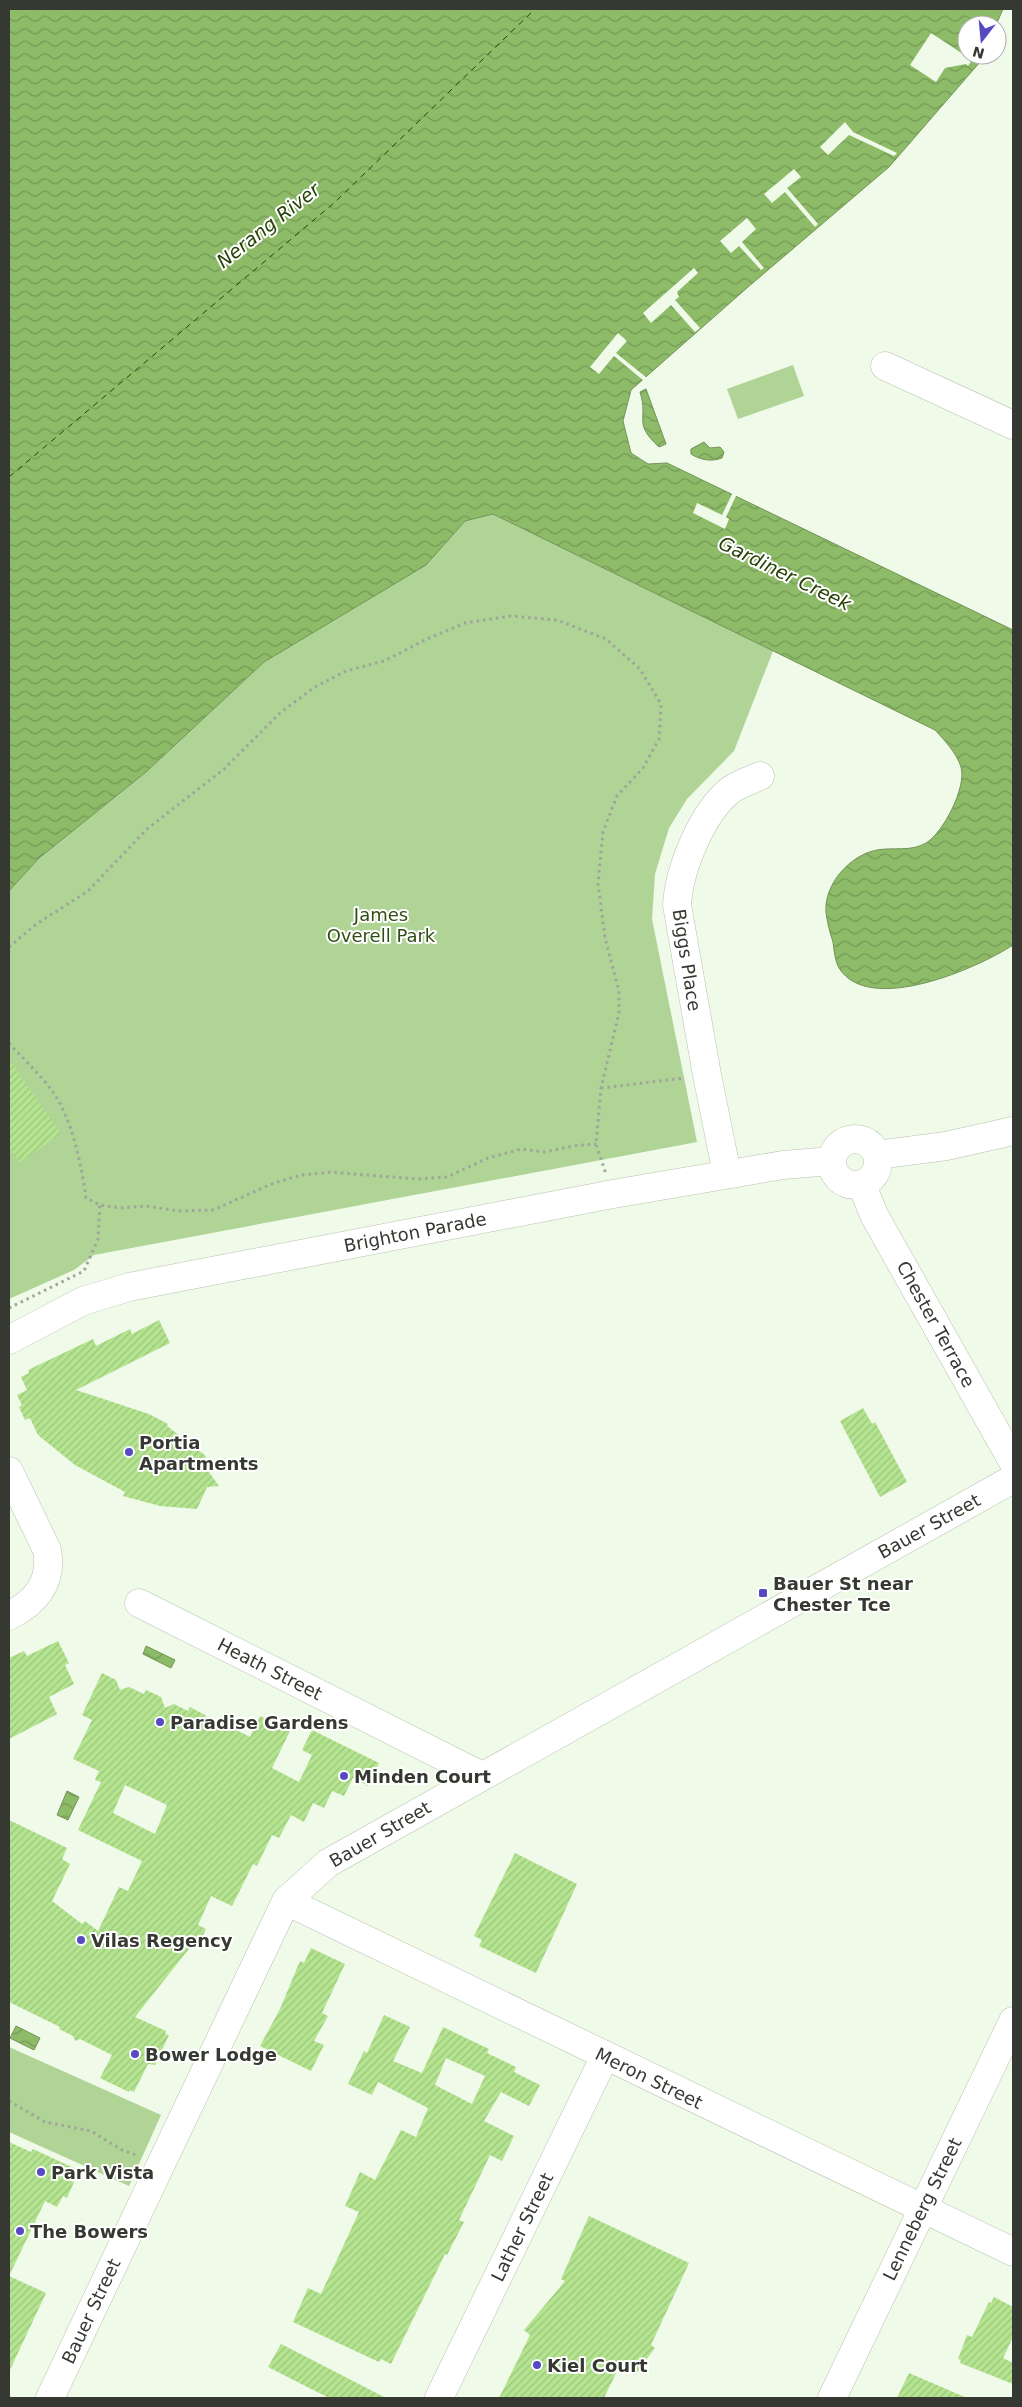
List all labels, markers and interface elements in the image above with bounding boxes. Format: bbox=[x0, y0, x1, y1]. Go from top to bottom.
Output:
north arrow bbox=[957, 15, 1007, 65]
text: N bbox=[971, 43, 986, 62]
water label: Nerang River bbox=[212, 177, 325, 272]
water label: Gardiner Creek bbox=[715, 531, 856, 615]
park label: James Overell Park bbox=[327, 904, 436, 946]
street label: Biggs Place bbox=[669, 907, 705, 1013]
street label: Brighton Parade bbox=[342, 1208, 488, 1256]
street label: Chester Terrace bbox=[893, 1257, 979, 1391]
place label: Portia Apartments bbox=[139, 1432, 259, 1474]
marker: Portia Apartments bbox=[123, 1446, 135, 1458]
street label: Bauer Street bbox=[874, 1489, 984, 1563]
place label: Bauer St near Chester Tce bbox=[773, 1573, 913, 1615]
marker: Bauer St near Chester Tce bbox=[757, 1587, 769, 1599]
street label: Heath Street bbox=[214, 1634, 326, 1704]
place label: Paradise Gardens bbox=[170, 1712, 349, 1733]
marker: Paradise Gardens bbox=[154, 1716, 166, 1728]
place label: Minden Court bbox=[354, 1766, 491, 1787]
marker: Minden Court bbox=[338, 1770, 350, 1782]
street label: Bauer Street bbox=[326, 1796, 434, 1872]
place label: Vilas Regency bbox=[91, 1930, 233, 1951]
marker: Vilas Regency bbox=[75, 1934, 87, 1946]
street label: Meron Street bbox=[592, 2043, 706, 2113]
place label: Bower Lodge bbox=[145, 2044, 277, 2065]
marker: Bower Lodge bbox=[129, 2048, 141, 2060]
street label: Lenneberg Street bbox=[878, 2134, 966, 2284]
place label: Park Vista bbox=[51, 2162, 154, 2183]
marker: Park Vista bbox=[35, 2166, 47, 2178]
street label: Lather Street bbox=[487, 2169, 557, 2285]
place label: The Bowers bbox=[30, 2221, 148, 2242]
marker: The Bowers bbox=[14, 2225, 26, 2237]
street label: Bauer Street bbox=[57, 2255, 125, 2367]
place label: Kiel Court bbox=[547, 2355, 648, 2376]
marker: Kiel Court bbox=[531, 2359, 543, 2371]

